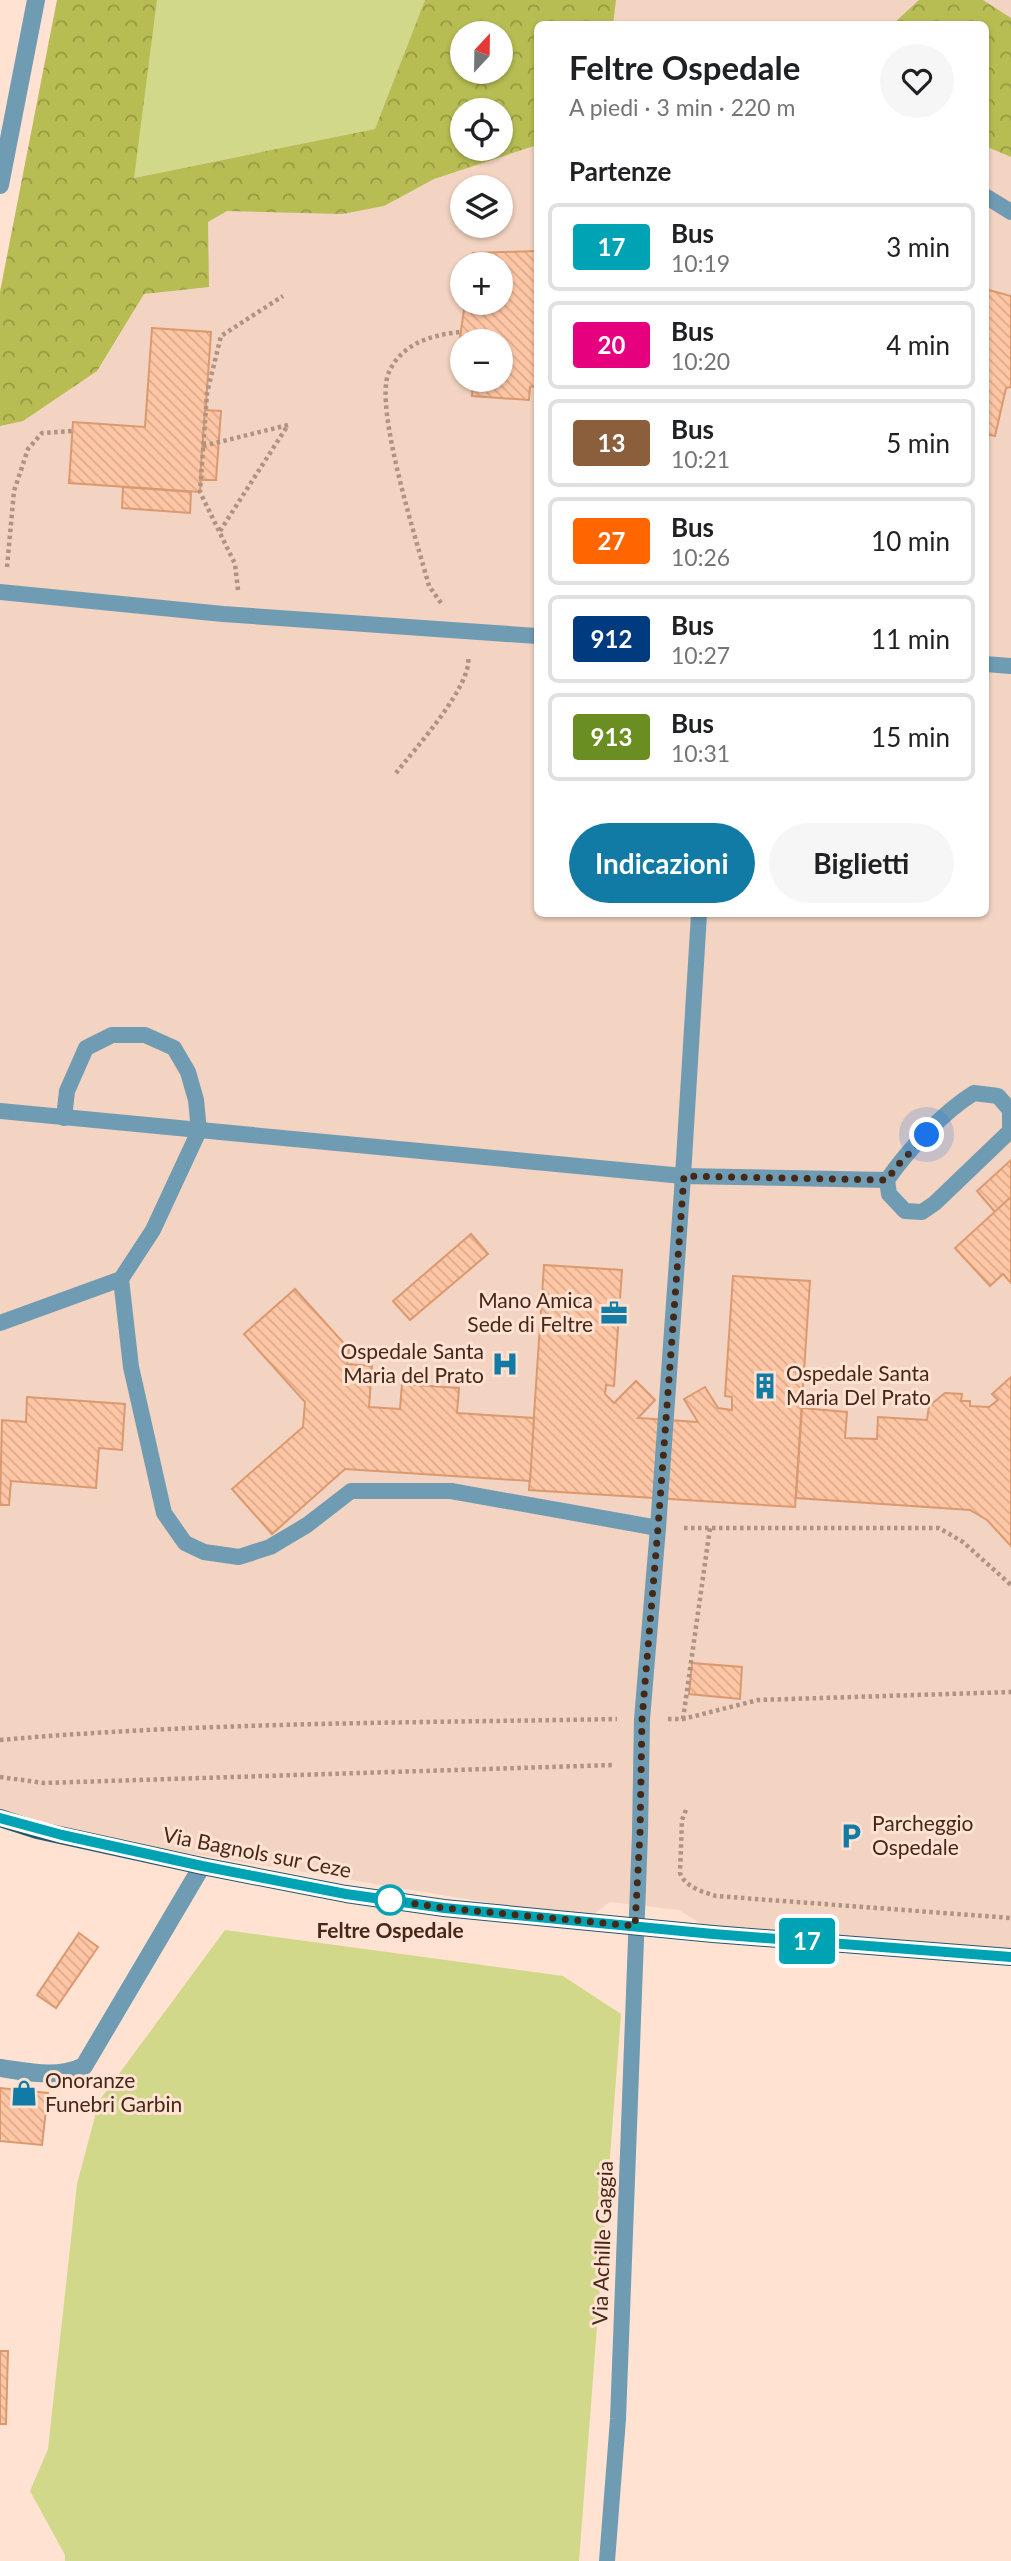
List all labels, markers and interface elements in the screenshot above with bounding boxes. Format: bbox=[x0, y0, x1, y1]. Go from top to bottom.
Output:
north arrow bbox=[450, 21, 513, 84]
map controls bbox=[450, 21, 513, 392]
button: heart bbox=[880, 44, 954, 118]
text: Feltre Ospedale bbox=[569, 47, 800, 87]
text: A piedi · 3 min · 220 m bbox=[569, 93, 795, 121]
button: locate bbox=[450, 98, 513, 161]
text: Partenze bbox=[569, 155, 671, 187]
button: layers bbox=[450, 175, 513, 238]
text: Bus bbox=[671, 217, 714, 249]
text: 3 min bbox=[886, 231, 950, 263]
text: 17 bbox=[598, 232, 625, 261]
text: 10:19 bbox=[671, 249, 730, 277]
button: + bbox=[450, 252, 513, 315]
text: Bus bbox=[671, 315, 714, 347]
button: − bbox=[450, 329, 513, 392]
text: 4 min bbox=[886, 329, 950, 361]
text: 20 bbox=[598, 330, 625, 359]
text: 10:20 bbox=[671, 347, 730, 375]
text: Bus bbox=[671, 413, 714, 445]
text: 5 min bbox=[886, 427, 950, 459]
text: 13 bbox=[598, 428, 625, 457]
text: 10:21 bbox=[671, 445, 730, 473]
text: Bus bbox=[671, 511, 714, 543]
text: 10 min bbox=[871, 525, 950, 557]
text: 27 bbox=[598, 526, 625, 555]
text: 10:26 bbox=[671, 543, 730, 571]
text: Bus bbox=[671, 609, 714, 641]
text: 11 min bbox=[871, 623, 950, 655]
text: 912 bbox=[591, 624, 632, 653]
text: 10:27 bbox=[671, 641, 730, 669]
text: Bus bbox=[671, 707, 714, 739]
text: 15 min bbox=[871, 721, 950, 753]
text: 913 bbox=[591, 722, 632, 751]
text: 10:31 bbox=[671, 739, 730, 767]
button: Indicazioni bbox=[569, 823, 755, 903]
button: Biglietti bbox=[769, 823, 954, 903]
your location bbox=[909, 1117, 944, 1152]
place label: Mano Amica Sede di Feltre bbox=[467, 1287, 593, 1336]
office icon: Mano Amica Sede di Feltre bbox=[599, 1298, 629, 1328]
place label: Ospedale Santa Maria del Prato bbox=[341, 1338, 484, 1387]
hospital icon: Ospedale Santa Maria del Prato bbox=[490, 1349, 520, 1379]
place label: Ospedale Santa Maria Del Prato bbox=[786, 1360, 931, 1409]
building icon: Ospedale Santa Maria Del Prato bbox=[750, 1371, 780, 1401]
place label: Parcheggio Ospedale bbox=[872, 1810, 974, 1859]
street label: Via Bagnols sur Ceze bbox=[161, 1821, 354, 1882]
parking icon: Parcheggio Ospedale bbox=[836, 1821, 866, 1851]
marker: Feltre Ospedale bbox=[375, 1885, 405, 1915]
place label: Feltre Ospedale bbox=[316, 1917, 464, 1942]
line badge: 17 bbox=[776, 1918, 838, 1964]
text: 17 bbox=[793, 1926, 821, 1955]
place label: Onoranze Funebri Garbin bbox=[45, 2067, 182, 2116]
shop icon: Onoranze Funebri Garbin bbox=[9, 2078, 39, 2108]
street label: Via Achille Gaggia bbox=[586, 2160, 617, 2326]

